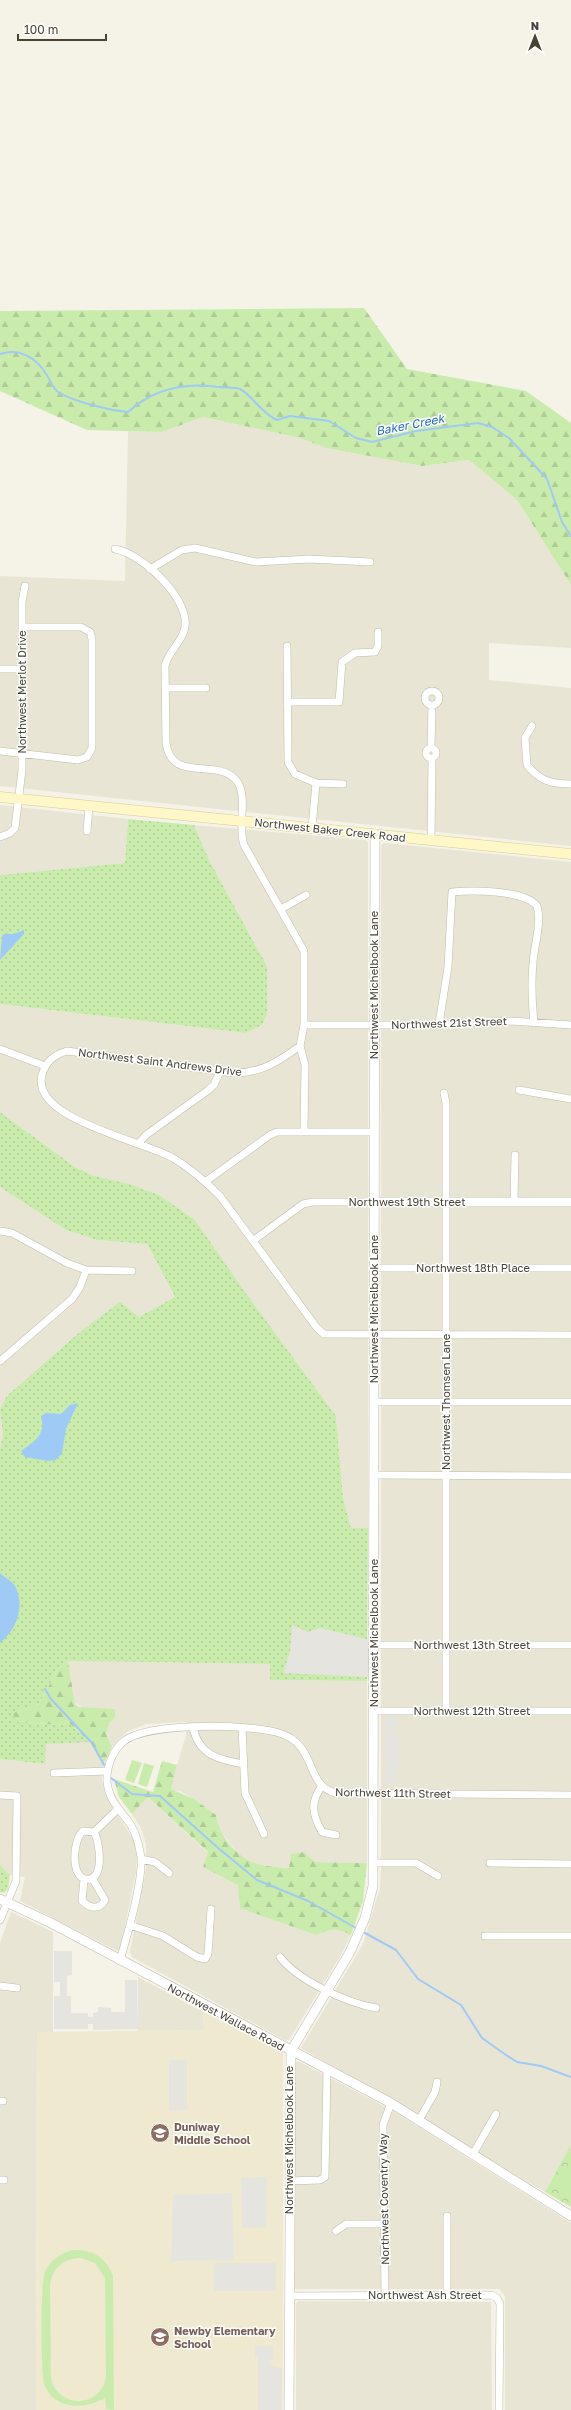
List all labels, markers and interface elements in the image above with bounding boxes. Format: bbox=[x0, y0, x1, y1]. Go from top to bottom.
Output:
scale bar bbox=[18, 16, 106, 42]
north arrow bbox=[515, 16, 555, 56]
text: N bbox=[531, 19, 539, 32]
text: 100 m bbox=[24, 22, 58, 37]
water label: Baker Creek bbox=[374, 410, 447, 438]
street label: Northwest Merlot Drive bbox=[15, 630, 28, 754]
street label: Northwest Baker Creek Road bbox=[254, 815, 406, 844]
street label: Northwest Michelbook Lane bbox=[367, 911, 380, 1059]
street label: Northwest 21st Street bbox=[391, 1014, 507, 1031]
street label: Northwest Saint Andrews Drive bbox=[77, 1045, 243, 1078]
street label: Northwest 19th Street bbox=[348, 1195, 466, 1208]
street label: Northwest Michelbook Lane bbox=[367, 1235, 380, 1383]
street label: Northwest 18th Place bbox=[416, 1261, 530, 1274]
street label: Northwest Thomsen Lane bbox=[439, 1334, 452, 1470]
street label: Northwest Michelbook Lane bbox=[367, 1559, 380, 1707]
street label: Northwest 13th Street bbox=[414, 1638, 530, 1651]
street label: Northwest 12th Street bbox=[414, 1704, 530, 1717]
street label: Northwest 11th Street bbox=[335, 1785, 451, 1800]
street label: Northwest Wallace Road bbox=[166, 1980, 287, 2053]
street label: Northwest Michelbook Lane bbox=[282, 2066, 295, 2214]
place label: Duniway Middle School bbox=[174, 2120, 251, 2146]
school or university icon: Duniway Middle School bbox=[149, 2122, 171, 2144]
street label: Northwest Coventry Way bbox=[376, 2133, 391, 2265]
street label: Northwest Ash Street bbox=[368, 2288, 482, 2301]
place label: Newby Elementary School bbox=[174, 2324, 276, 2350]
school or university icon: Newby Elementary School bbox=[149, 2326, 171, 2348]

